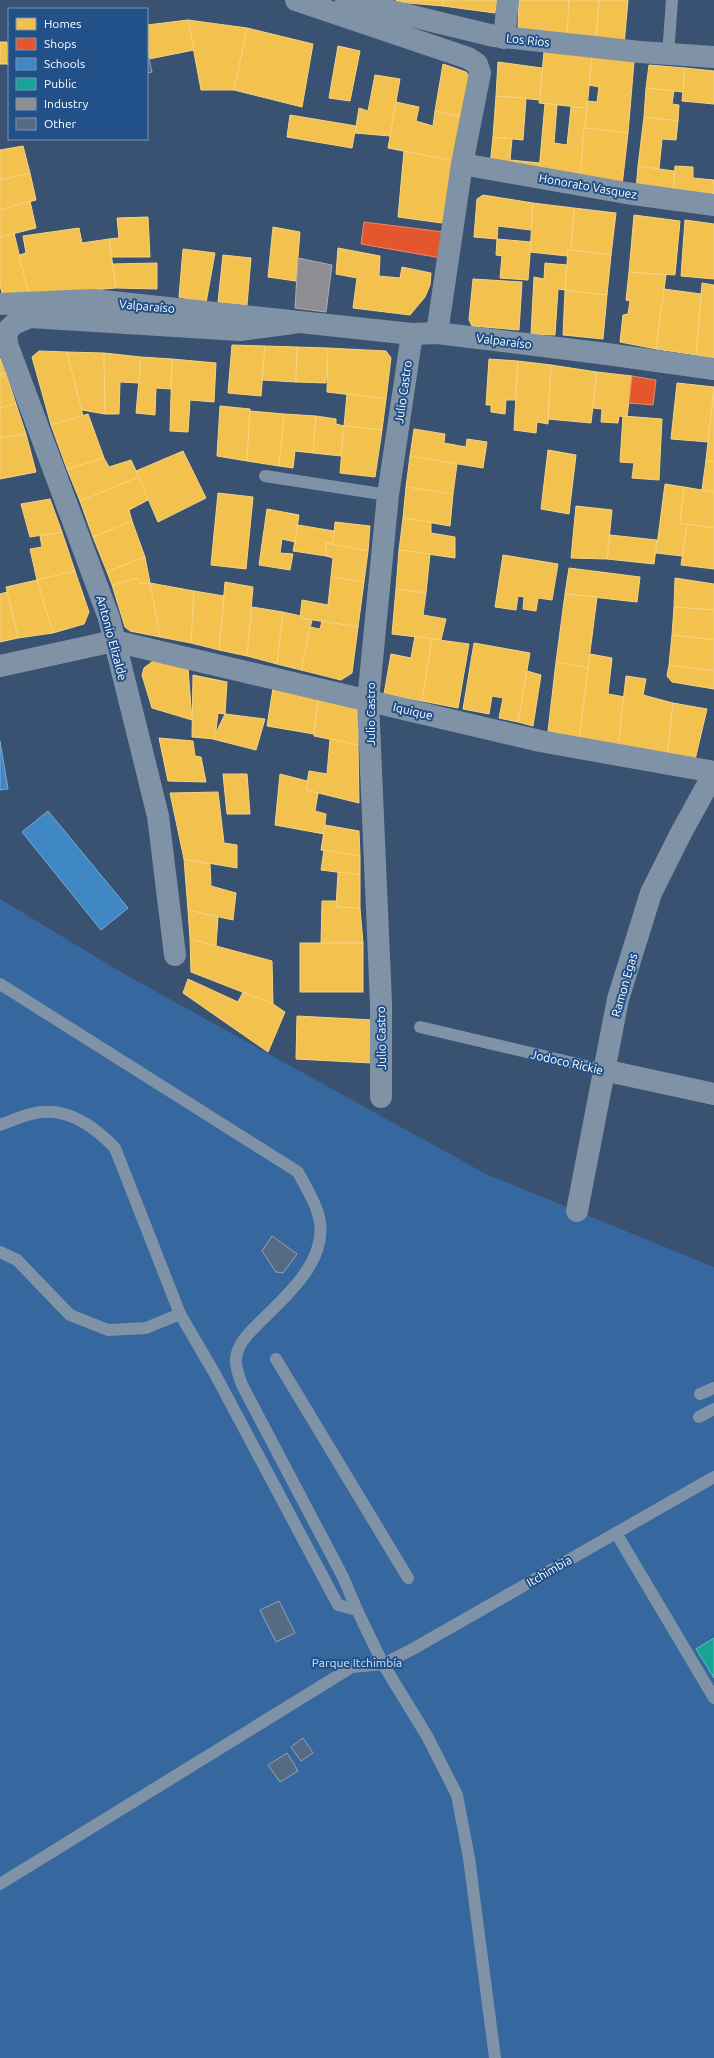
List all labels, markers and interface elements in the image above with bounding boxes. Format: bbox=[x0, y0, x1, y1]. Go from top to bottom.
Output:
legend bbox=[8, 8, 148, 140]
text: Homes bbox=[44, 17, 82, 30]
street label: Los Rios bbox=[506, 31, 550, 49]
text: Shops bbox=[44, 37, 76, 50]
text: Schools bbox=[44, 57, 85, 70]
text: Public bbox=[44, 77, 77, 90]
text: Industry bbox=[44, 97, 89, 110]
text: Other bbox=[44, 117, 77, 130]
street label: Honorato Vasquez bbox=[538, 171, 638, 201]
street label: Valparaíso bbox=[119, 297, 175, 315]
street label: Valparaíso bbox=[476, 331, 532, 351]
street label: Julio Castro bbox=[392, 360, 414, 424]
street label: Antonio Elizalde bbox=[94, 594, 130, 682]
street label: Julio Castro bbox=[364, 682, 377, 746]
street label: Iquique bbox=[392, 700, 434, 722]
street label: Ramon Egas bbox=[609, 952, 639, 1018]
street label: Julio Castro bbox=[374, 1006, 388, 1070]
street label: Jodoco Rickie bbox=[530, 1047, 604, 1077]
street label: Itchimbia bbox=[524, 1553, 574, 1589]
park label: Parque Itchimbía bbox=[312, 1656, 402, 1669]

